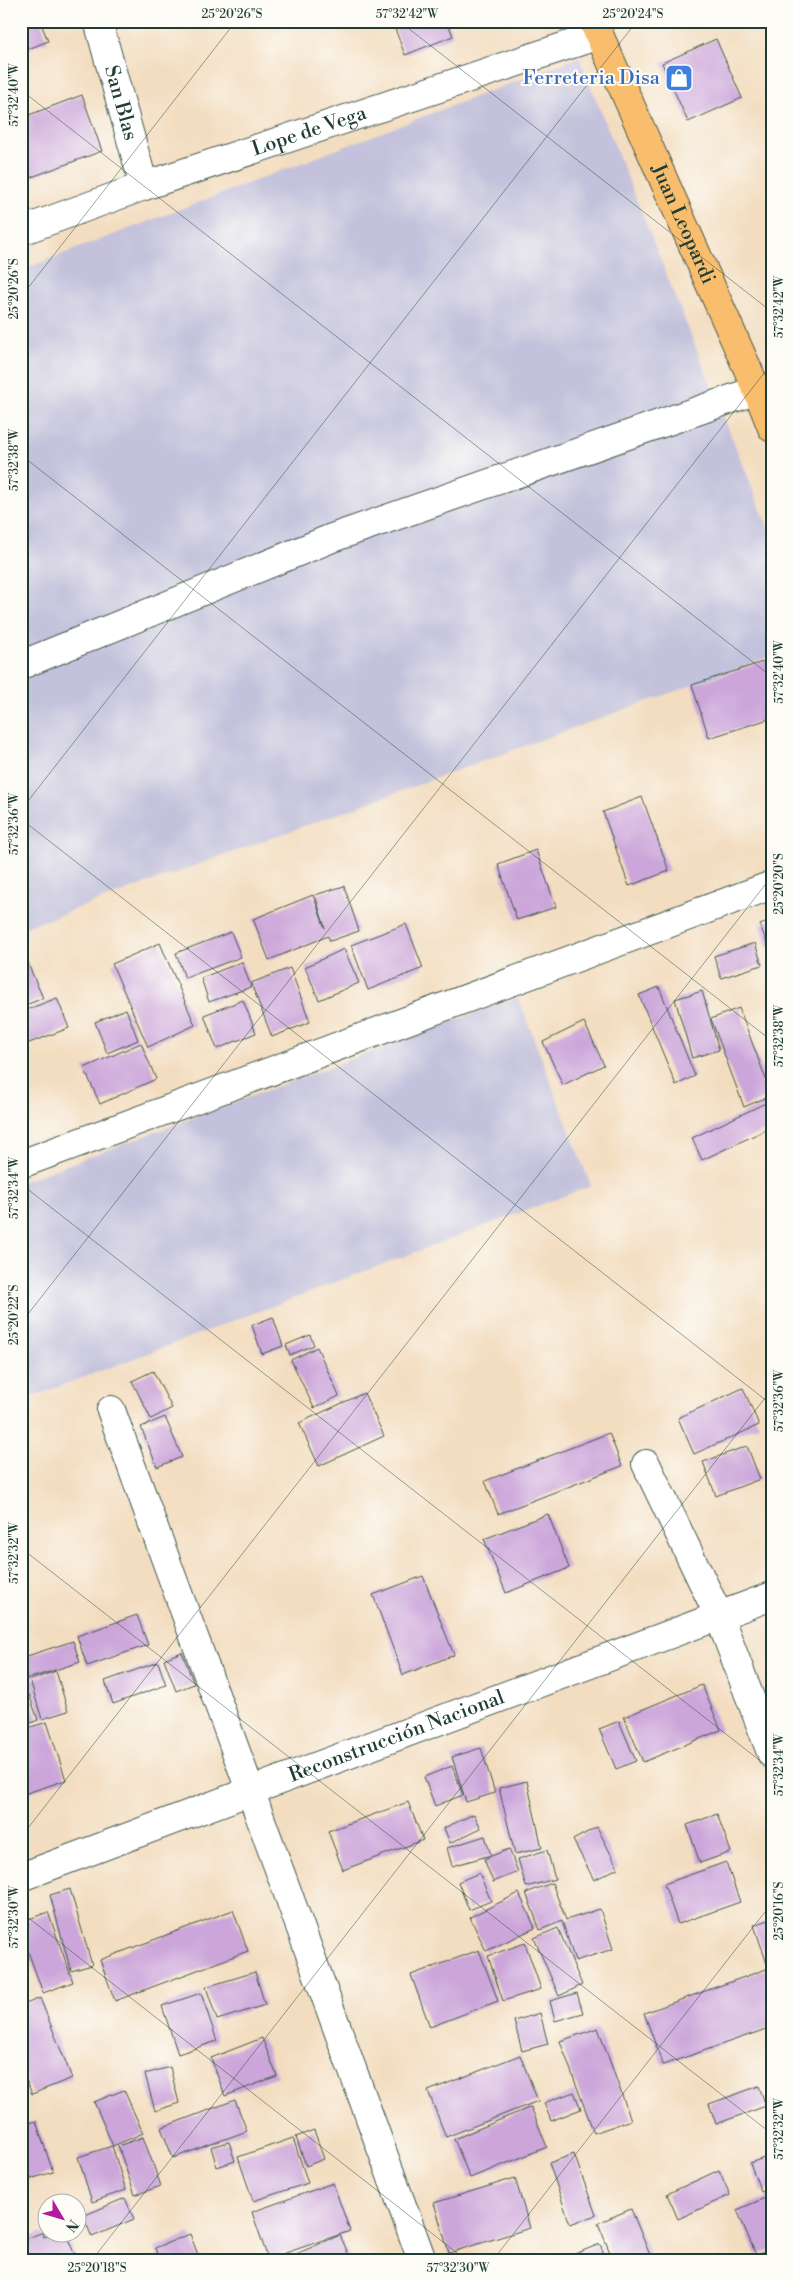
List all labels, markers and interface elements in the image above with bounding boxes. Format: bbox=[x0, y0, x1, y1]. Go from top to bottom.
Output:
text: 25°20'26"S bbox=[201, 7, 263, 22]
text: 57°32'42"W bbox=[376, 7, 439, 22]
text: 25°20'24"S bbox=[603, 7, 664, 22]
text: 57°32'40"W bbox=[7, 62, 22, 127]
street label: San Blas bbox=[99, 63, 143, 143]
shop icon: Ferreteria Disa bbox=[664, 63, 694, 93]
place label: Ferreteria Disa bbox=[523, 66, 661, 91]
street label: Lope de Vega bbox=[249, 100, 370, 162]
street label: Juan Leopardi bbox=[645, 159, 721, 288]
text: 25°20'26"S bbox=[7, 258, 22, 320]
text: 57°32'42"W bbox=[772, 275, 787, 338]
text: 57°32'38"W bbox=[7, 428, 22, 491]
text: 57°32'40"W bbox=[772, 639, 787, 704]
text: 57°32'36"W bbox=[7, 792, 22, 855]
text: 25°20'20"S bbox=[772, 853, 787, 915]
text: 57°32'38"W bbox=[772, 1004, 787, 1067]
text: 57°32'34"W bbox=[7, 1156, 22, 1219]
text: 25°20'22"S bbox=[7, 1285, 22, 1345]
text: 57°32'36"W bbox=[772, 1369, 787, 1432]
text: 57°32'32"W bbox=[7, 1521, 22, 1584]
street label: Reconstrucción Nacional bbox=[285, 1685, 508, 1788]
text: 57°32'34"W bbox=[772, 1733, 787, 1796]
text: 25°20'16"S bbox=[772, 1881, 787, 1940]
text: 57°32'30"W bbox=[7, 1884, 22, 1948]
text: 57°32'32"W bbox=[772, 2097, 787, 2160]
north arrow bbox=[38, 2194, 88, 2244]
text: N bbox=[61, 2215, 82, 2235]
text: 25°20'18"S bbox=[67, 2261, 127, 2276]
text: 57°32'30"W bbox=[427, 2261, 491, 2276]

